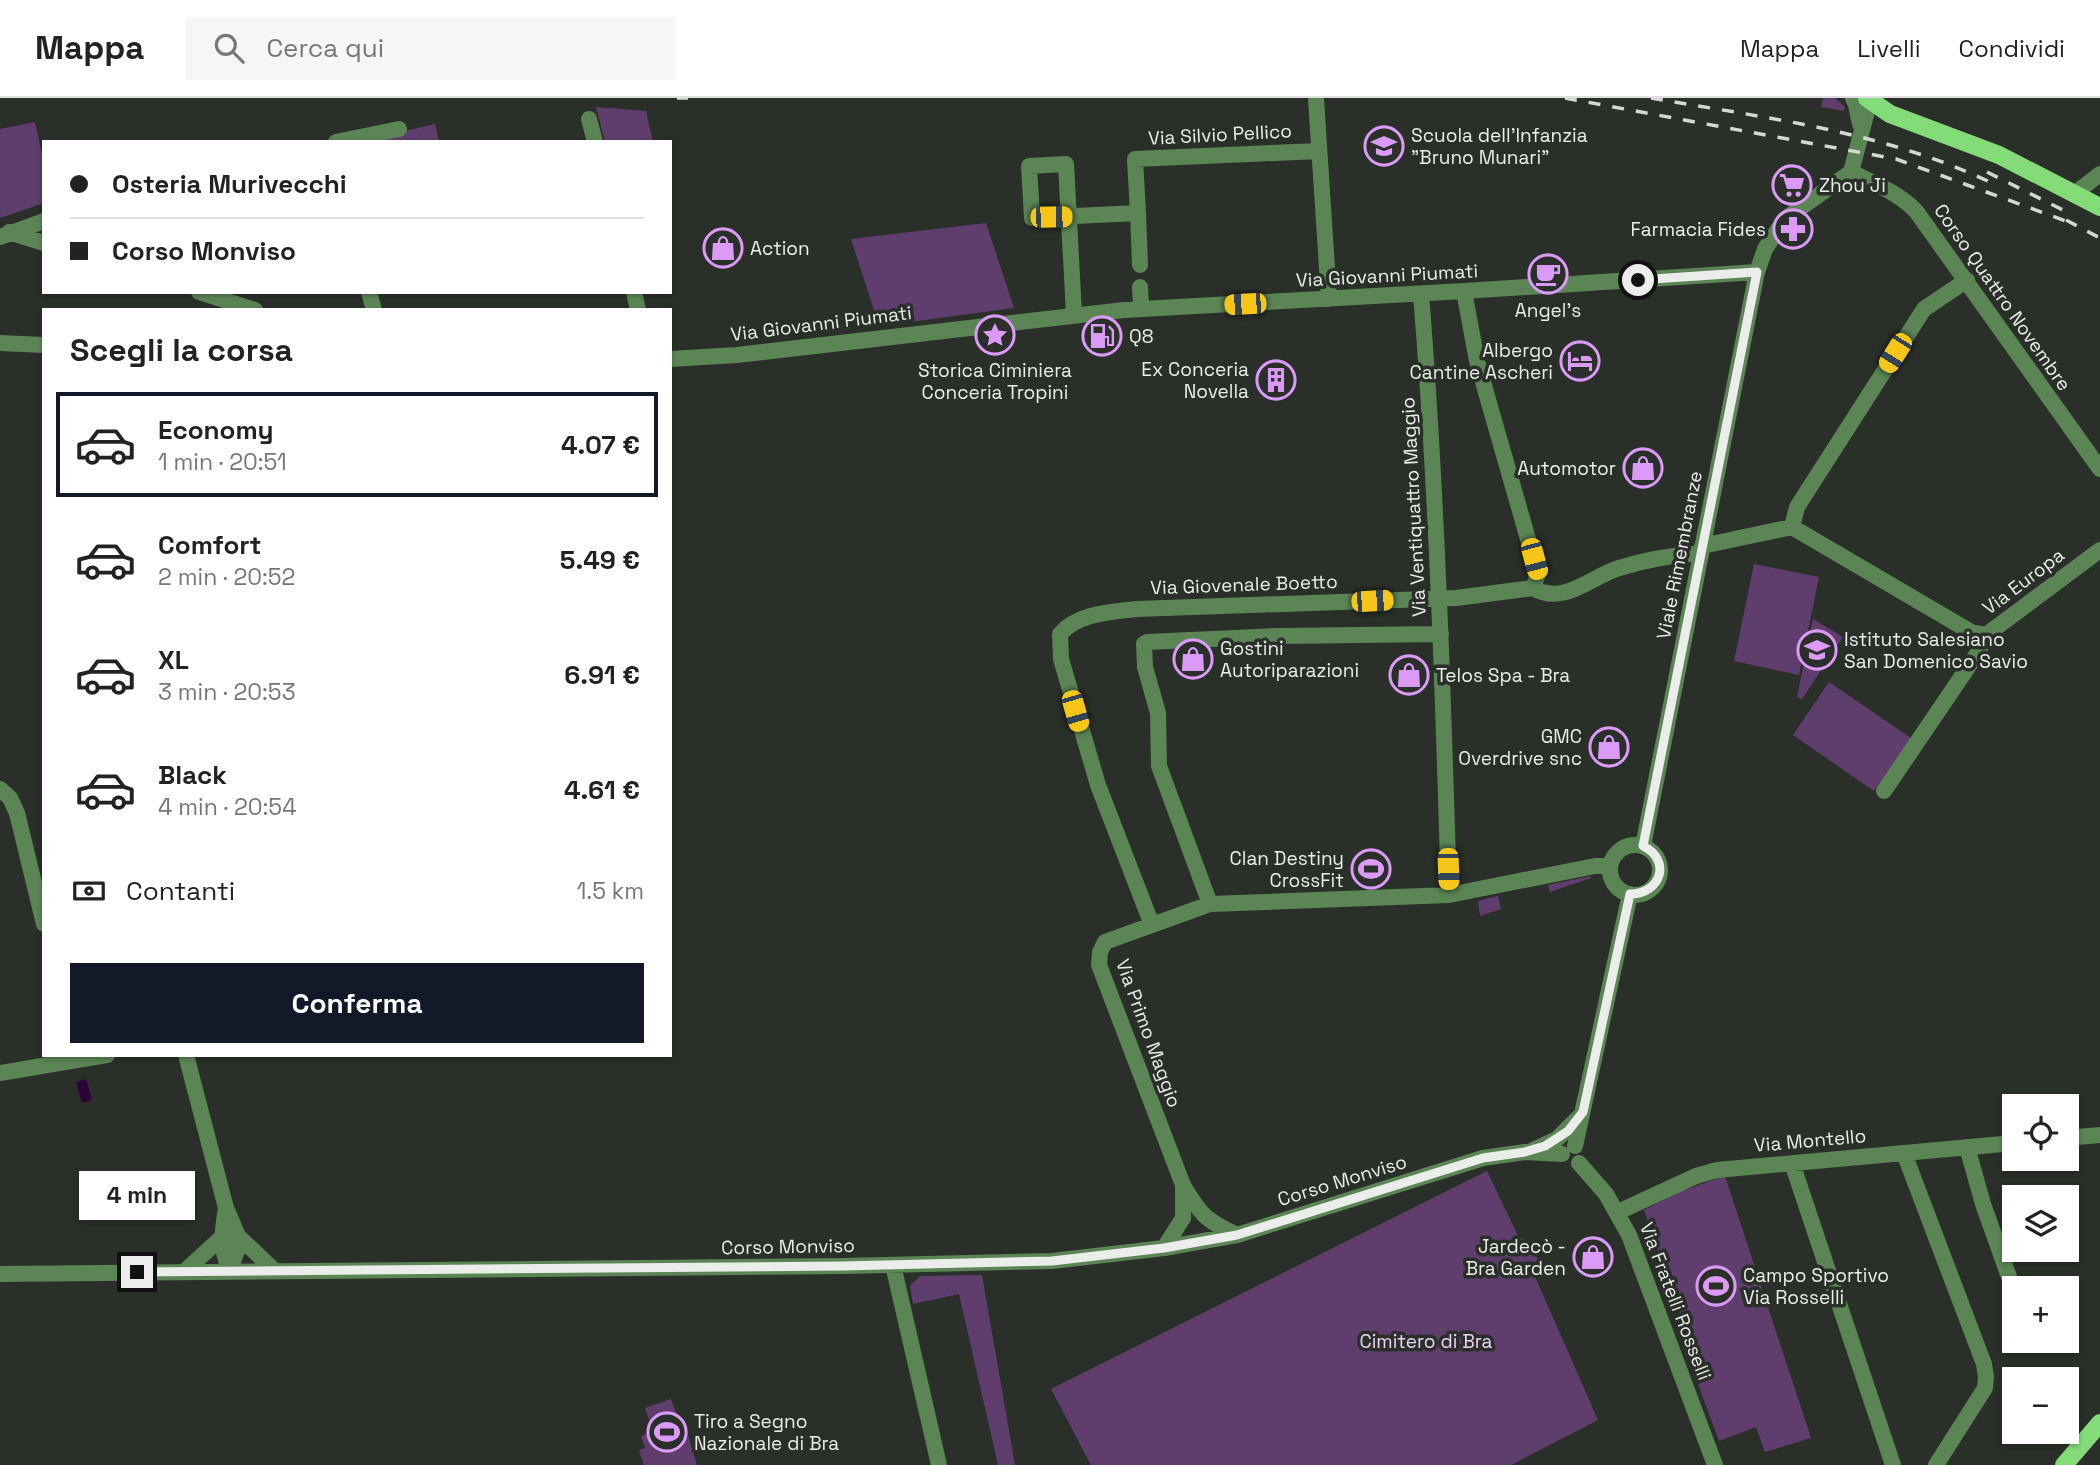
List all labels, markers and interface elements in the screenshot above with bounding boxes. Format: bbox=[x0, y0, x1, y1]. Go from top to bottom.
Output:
search box bbox=[186, 17, 676, 80]
text: Mappa bbox=[35, 27, 144, 69]
icon: search bbox=[210, 29, 248, 67]
text: Cerca qui bbox=[266, 31, 384, 65]
text: Mappa bbox=[1740, 33, 1819, 64]
text: Livelli bbox=[1857, 33, 1921, 64]
text: Condividi bbox=[1959, 33, 2065, 64]
street label: Via Silvio Pellico bbox=[1147, 118, 1293, 151]
place label: Scuola dell'Infanzia "Bruno Munari" bbox=[1411, 123, 1588, 170]
school or university icon: Scuola dell'Infanzia "Bruno Munari" bbox=[1363, 125, 1405, 167]
supermarket icon: Zhou Ji bbox=[1771, 164, 1813, 206]
text: Osteria Murivecchi bbox=[112, 167, 347, 201]
place label: Zhou Ji bbox=[1819, 173, 1886, 198]
street label: Corso Quattro Novembre bbox=[1928, 199, 2077, 396]
car bbox=[1030, 206, 1073, 228]
pharmacy icon: Farmacia Fides bbox=[1772, 208, 1814, 250]
place label: Farmacia Fides bbox=[1631, 217, 1766, 242]
shop icon: Action bbox=[702, 227, 744, 269]
text: Corso Monviso bbox=[112, 234, 296, 268]
place label: Action bbox=[750, 236, 810, 261]
cafe icon: Angel's bbox=[1527, 253, 1569, 295]
street label: Via Giovanni Piumati bbox=[1295, 258, 1479, 293]
route start bbox=[1622, 264, 1654, 296]
car bbox=[1224, 292, 1267, 316]
place label: Angel's bbox=[1515, 298, 1581, 323]
street label: Via Giovanni Piumati bbox=[729, 300, 913, 347]
place icon: Storica Ciminiera Conceria Tropini bbox=[974, 314, 1016, 356]
fuel station icon: Q8 bbox=[1081, 315, 1123, 357]
place label: Q8 bbox=[1129, 324, 1154, 349]
text: Scegli la corsa bbox=[70, 330, 293, 370]
car bbox=[1875, 330, 1916, 376]
place label: Albergo Cantine Ascheri bbox=[1410, 338, 1553, 385]
hotel icon: Albergo Cantine Ascheri bbox=[1559, 340, 1601, 382]
place label: Ex Conceria Novella bbox=[1141, 357, 1249, 404]
place label: Storica Ciminiera Conceria Tropini bbox=[918, 358, 1072, 405]
building icon: Ex Conceria Novella bbox=[1255, 359, 1297, 401]
street label: Via Ventiquattro Maggio bbox=[1395, 396, 1432, 618]
icon: car bbox=[74, 413, 137, 476]
text: Economy bbox=[158, 413, 274, 447]
text: 4.07 € bbox=[561, 428, 640, 462]
text: 1 min · 20:51 bbox=[158, 447, 287, 477]
shop icon: Automotor bbox=[1622, 447, 1664, 489]
place label: Automotor bbox=[1517, 456, 1616, 481]
street label: Viale Rimembranze bbox=[1651, 469, 1708, 641]
icon: car bbox=[74, 528, 137, 591]
text: Comfort bbox=[158, 528, 261, 562]
car bbox=[1519, 536, 1550, 582]
street label: Via Europa bbox=[1977, 542, 2069, 620]
text: 5.49 € bbox=[560, 543, 640, 577]
text: 2 min · 20:52 bbox=[158, 562, 295, 592]
street label: Via Giovenale Boetto bbox=[1150, 569, 1338, 600]
car bbox=[1351, 589, 1394, 613]
place label: Istituto Salesiano San Domenico Savio bbox=[1844, 627, 2028, 674]
school or university icon: Istituto Salesiano San Domenico Savio bbox=[1796, 629, 1838, 671]
place label: Gostini Autoriparazioni bbox=[1220, 636, 1359, 683]
shop icon: Gostini Autoriparazioni bbox=[1172, 638, 1214, 680]
icon: car bbox=[74, 643, 137, 706]
text: XL bbox=[158, 643, 189, 677]
shop icon: Telos Spa - Bra bbox=[1388, 654, 1430, 696]
text: 6.91 € bbox=[564, 658, 640, 692]
place label: Telos Spa - Bra bbox=[1436, 663, 1570, 688]
text: 3 min · 20:53 bbox=[158, 677, 296, 707]
car bbox=[1060, 688, 1091, 734]
place label: GMC Overdrive snc bbox=[1458, 724, 1582, 771]
shop icon: GMC Overdrive snc bbox=[1588, 726, 1630, 768]
icon: car bbox=[74, 758, 137, 821]
text: Black bbox=[158, 758, 227, 792]
text: 4.61 € bbox=[564, 773, 640, 807]
text: 4 min · 20:54 bbox=[158, 792, 297, 822]
place label: Clan Destiny CrossFit bbox=[1230, 846, 1344, 893]
sports icon: Clan Destiny CrossFit bbox=[1350, 848, 1392, 890]
car bbox=[1437, 848, 1460, 890]
icon: cash bbox=[70, 872, 108, 910]
text: Contanti bbox=[126, 874, 235, 908]
text: 1.5 km bbox=[577, 876, 644, 906]
street label: Via Primo Maggio bbox=[1110, 955, 1187, 1111]
button: Conferma bbox=[70, 963, 644, 1043]
map controls bbox=[2002, 1094, 2079, 1444]
button: locate bbox=[2002, 1094, 2079, 1171]
street label: Via Montello bbox=[1753, 1123, 1867, 1158]
street label: Corso Monviso bbox=[1275, 1149, 1410, 1212]
callout: 4 min bbox=[79, 1170, 195, 1220]
text: 4 min bbox=[107, 1180, 167, 1210]
button: layers bbox=[2002, 1185, 2079, 1262]
street label: Via Fratelli Rosselli bbox=[1634, 1219, 1717, 1384]
street label: Corso Monviso bbox=[721, 1233, 855, 1260]
place label: Jardecò - Bra Garden bbox=[1465, 1234, 1566, 1281]
shop icon: Jardecò - Bra Garden bbox=[1572, 1236, 1614, 1278]
route end bbox=[121, 1256, 153, 1288]
place label: Campo Sportivo Via Rosselli bbox=[1743, 1263, 1889, 1310]
sports icon: Campo Sportivo Via Rosselli bbox=[1695, 1265, 1737, 1307]
button: + bbox=[2002, 1276, 2079, 1353]
park label: Cimitero di Bra bbox=[1359, 1329, 1493, 1354]
button: − bbox=[2002, 1367, 2079, 1444]
place label: Tiro a Segno Nazionale di Bra bbox=[694, 1409, 839, 1456]
sports icon: Tiro a Segno Nazionale di Bra bbox=[646, 1411, 688, 1453]

